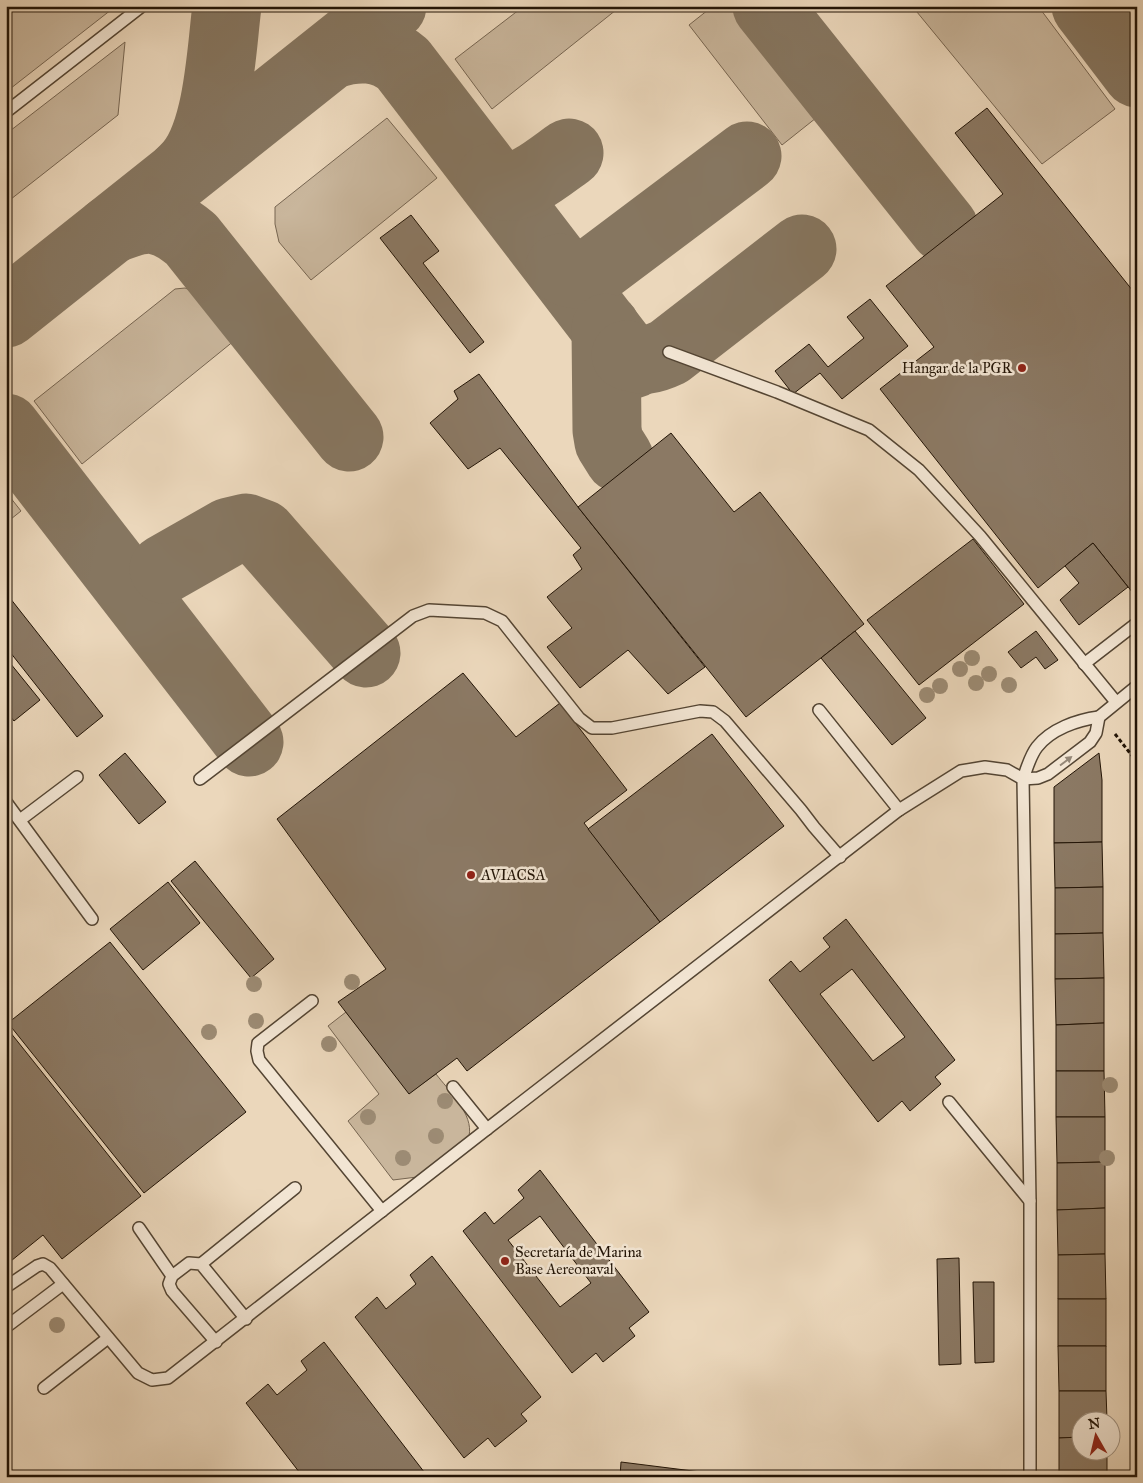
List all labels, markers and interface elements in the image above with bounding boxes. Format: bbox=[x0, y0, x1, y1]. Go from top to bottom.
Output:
place label: Hangar de la PGR bbox=[902, 359, 1012, 377]
marker: Hangar de la PGR bbox=[1016, 362, 1028, 374]
one-way arrow bbox=[1059, 755, 1072, 766]
place label: AVIACSA bbox=[480, 866, 546, 884]
marker: AVIACSA bbox=[465, 869, 477, 881]
place label: Secretaría de Marina Base Aereonaval bbox=[515, 1243, 643, 1278]
marker: Secretaría de Marina Base Aereonaval bbox=[499, 1255, 511, 1267]
north arrow bbox=[1070, 1410, 1120, 1460]
text: N bbox=[1087, 1414, 1101, 1433]

